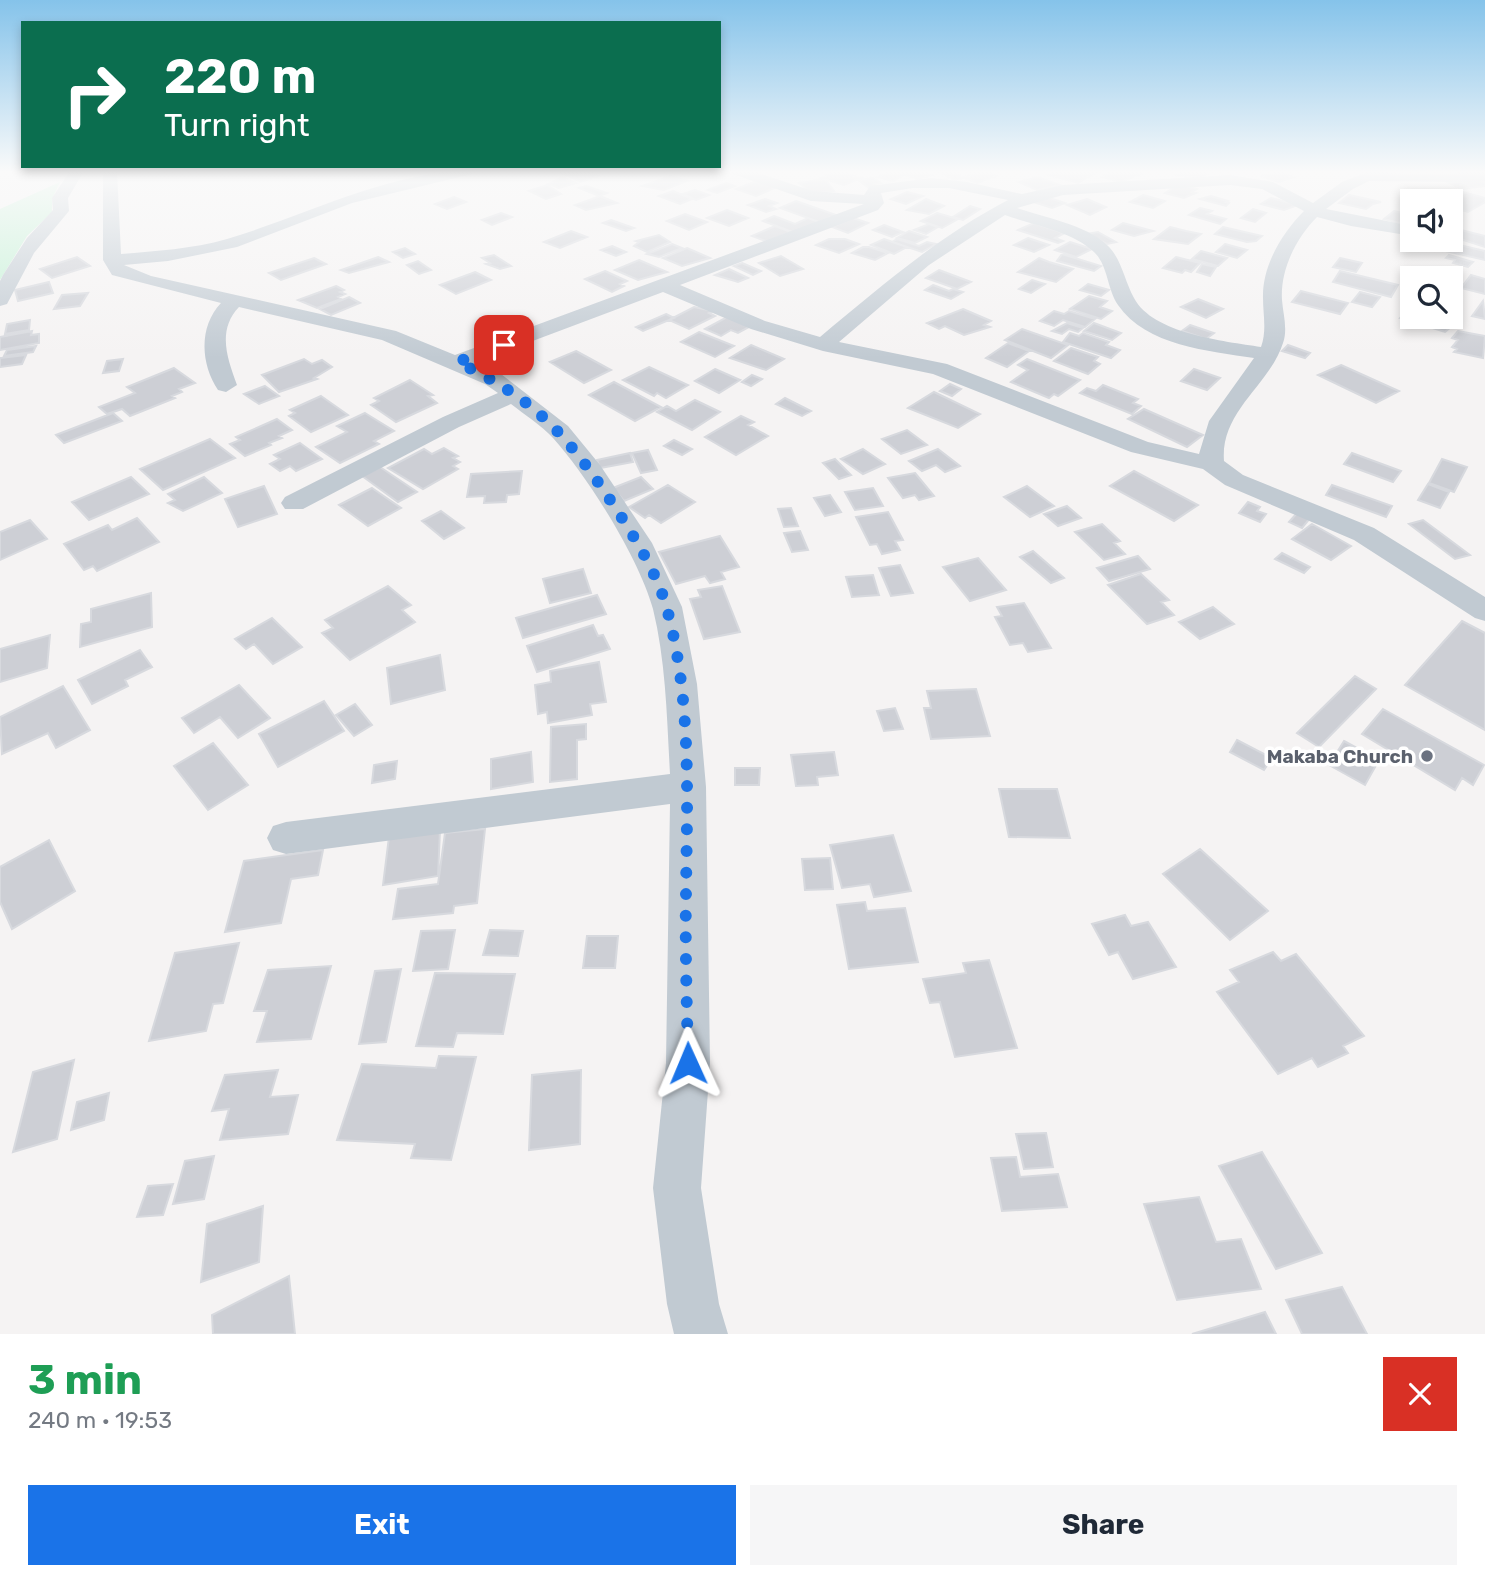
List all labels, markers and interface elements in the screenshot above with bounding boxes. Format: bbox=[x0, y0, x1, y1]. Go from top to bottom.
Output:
text: 220 m bbox=[164, 47, 316, 105]
icon: right bbox=[49, 49, 140, 140]
text: Turn right bbox=[164, 106, 309, 144]
map controls bbox=[1400, 189, 1463, 329]
button: sound bbox=[1400, 189, 1463, 252]
button: search bbox=[1400, 266, 1463, 329]
pin bbox=[474, 315, 534, 375]
icon: arrive bbox=[485, 326, 523, 364]
place label: Makaba Church bbox=[1267, 745, 1413, 768]
marker: Makaba Church bbox=[1419, 748, 1435, 764]
position arrow bbox=[651, 1026, 725, 1100]
text: 3 min bbox=[28, 1355, 142, 1405]
button: close bbox=[1383, 1357, 1457, 1431]
text: 240 m · 19:53 bbox=[28, 1406, 172, 1434]
button: Exit bbox=[28, 1485, 736, 1565]
button: Share bbox=[750, 1485, 1457, 1565]

